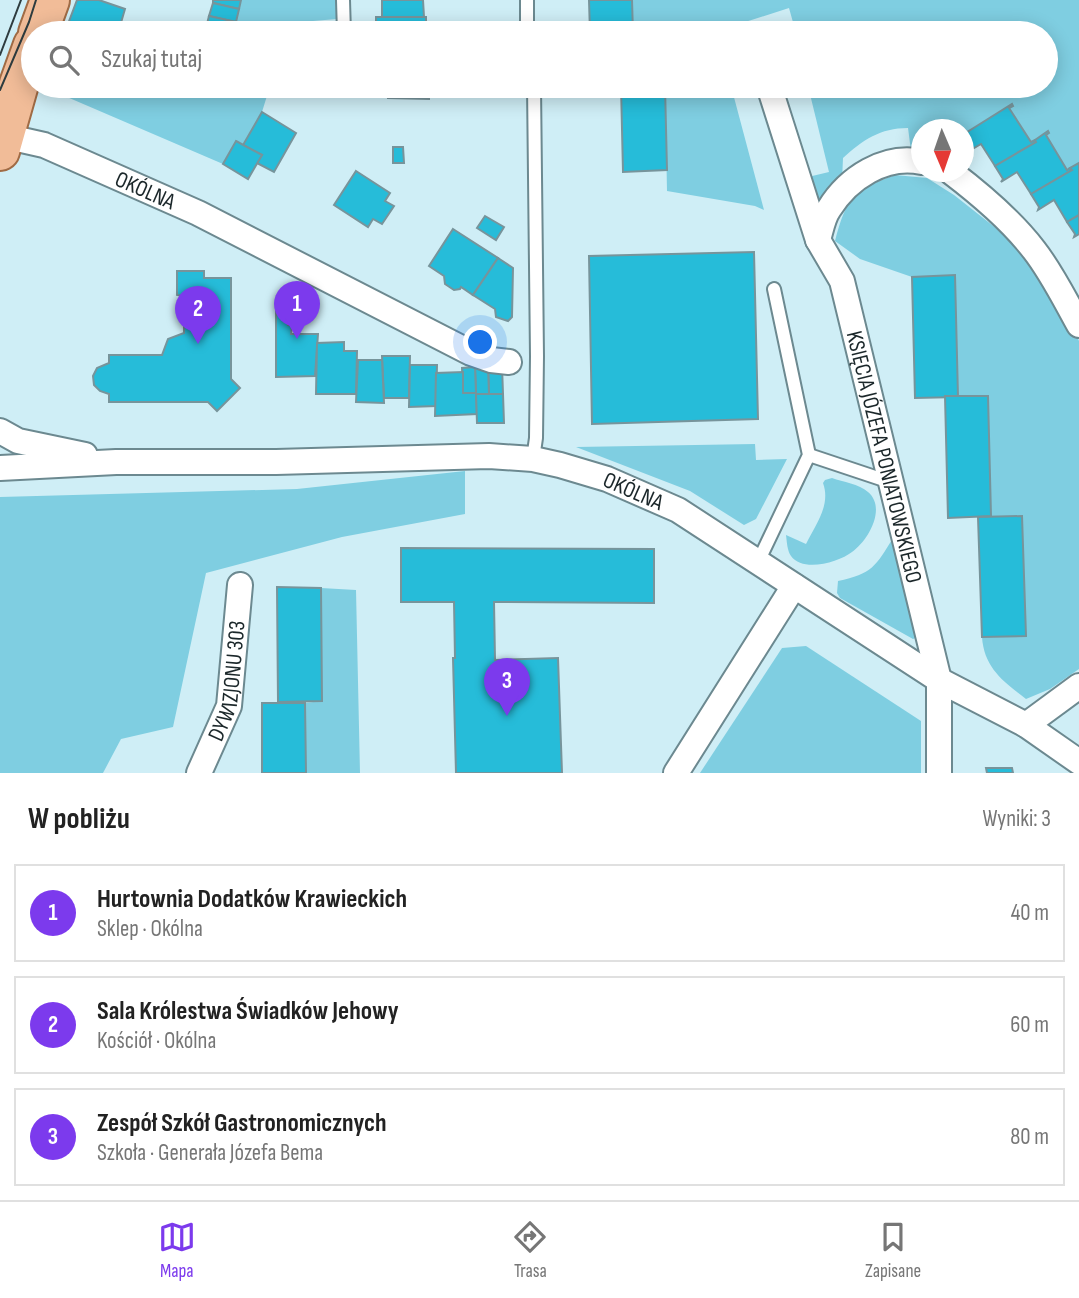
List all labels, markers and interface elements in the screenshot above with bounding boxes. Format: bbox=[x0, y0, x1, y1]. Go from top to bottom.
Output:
search box bbox=[21, 21, 1058, 98]
icon: search bbox=[45, 41, 83, 79]
text: Szukaj tutaj bbox=[101, 44, 202, 75]
north arrow bbox=[911, 119, 974, 182]
street label: OKÓLNA bbox=[111, 165, 180, 216]
pin: 1 bbox=[274, 281, 320, 339]
pin: 2 bbox=[175, 286, 221, 344]
your location bbox=[463, 325, 497, 359]
street label: KSIĘCIA JÓZEFA PONIATOWSKIEGO bbox=[840, 328, 928, 586]
street label: OKÓLNA bbox=[599, 466, 668, 517]
street label: DYWIZJONU 303 bbox=[202, 619, 252, 746]
pin: 3 bbox=[484, 658, 530, 716]
text: W pobliżu bbox=[28, 801, 130, 837]
text: Wyniki: 3 bbox=[982, 805, 1051, 833]
text: Hurtownia Dodatków Krawieckich bbox=[97, 884, 407, 915]
text: 1 bbox=[48, 899, 58, 927]
text: 40 m bbox=[1011, 899, 1049, 927]
text: Sklep · Okólna bbox=[97, 915, 203, 943]
text: Sala Królestwa Świadków Jehowy bbox=[97, 996, 399, 1027]
text: 2 bbox=[48, 1011, 58, 1039]
text: 60 m bbox=[1010, 1011, 1049, 1039]
text: Kościół · Okólna bbox=[97, 1027, 216, 1055]
text: Zespół Szkół Gastronomicznych bbox=[97, 1108, 387, 1139]
text: 3 bbox=[48, 1123, 58, 1151]
text: 80 m bbox=[1010, 1123, 1049, 1151]
text: Szkoła · Generała Józefa Bema bbox=[97, 1139, 323, 1167]
tab: Mapa bbox=[158, 1218, 196, 1283]
tab: Trasa bbox=[511, 1218, 549, 1283]
tab: Zapisane bbox=[865, 1218, 921, 1283]

